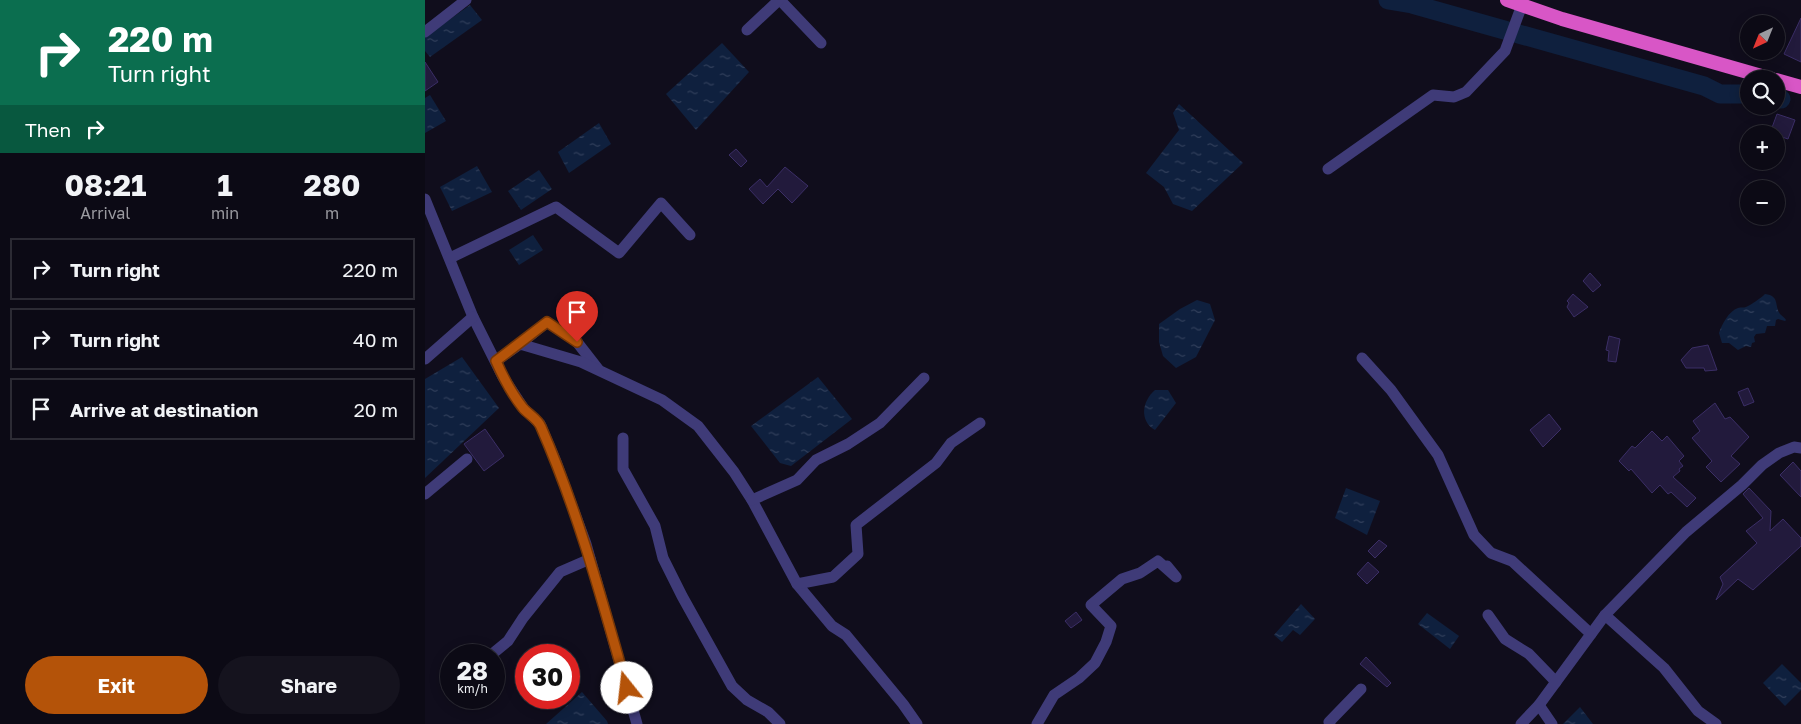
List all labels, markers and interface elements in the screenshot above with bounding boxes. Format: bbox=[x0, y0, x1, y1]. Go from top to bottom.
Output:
north arrow bbox=[1740, 15, 1785, 60]
map controls bbox=[1740, 15, 1785, 225]
text: 220 m bbox=[108, 18, 213, 60]
icon: right bbox=[25, 20, 90, 85]
text: Turn right bbox=[108, 60, 211, 87]
button: search bbox=[1740, 70, 1785, 115]
icon: right bbox=[81, 115, 109, 143]
text: Then bbox=[25, 118, 71, 141]
button: + bbox=[1740, 125, 1785, 170]
text: 08:21 bbox=[64, 167, 146, 203]
text: 1 bbox=[217, 167, 233, 203]
text: 280 bbox=[304, 167, 361, 203]
button: − bbox=[1740, 180, 1785, 225]
text: Arrival bbox=[80, 203, 131, 223]
text: min bbox=[211, 203, 239, 223]
text: m bbox=[325, 203, 339, 223]
icon: right bbox=[27, 255, 55, 283]
text: Turn right bbox=[70, 258, 160, 281]
text: 220 m bbox=[343, 258, 398, 281]
pin bbox=[556, 291, 598, 342]
icon: arrive bbox=[563, 298, 591, 326]
icon: right bbox=[27, 325, 55, 353]
text: Turn right bbox=[70, 328, 160, 351]
text: 40 m bbox=[353, 328, 398, 351]
icon: arrive bbox=[27, 395, 55, 423]
text: Arrive at destination bbox=[70, 398, 258, 421]
text: 20 m bbox=[354, 398, 398, 421]
speed limit sign: 30 bbox=[515, 644, 580, 709]
text: 28 bbox=[457, 655, 488, 686]
button: Exit bbox=[25, 656, 208, 714]
button: Share bbox=[218, 656, 400, 714]
position arrow bbox=[600, 661, 652, 713]
text: km/h bbox=[457, 681, 488, 696]

